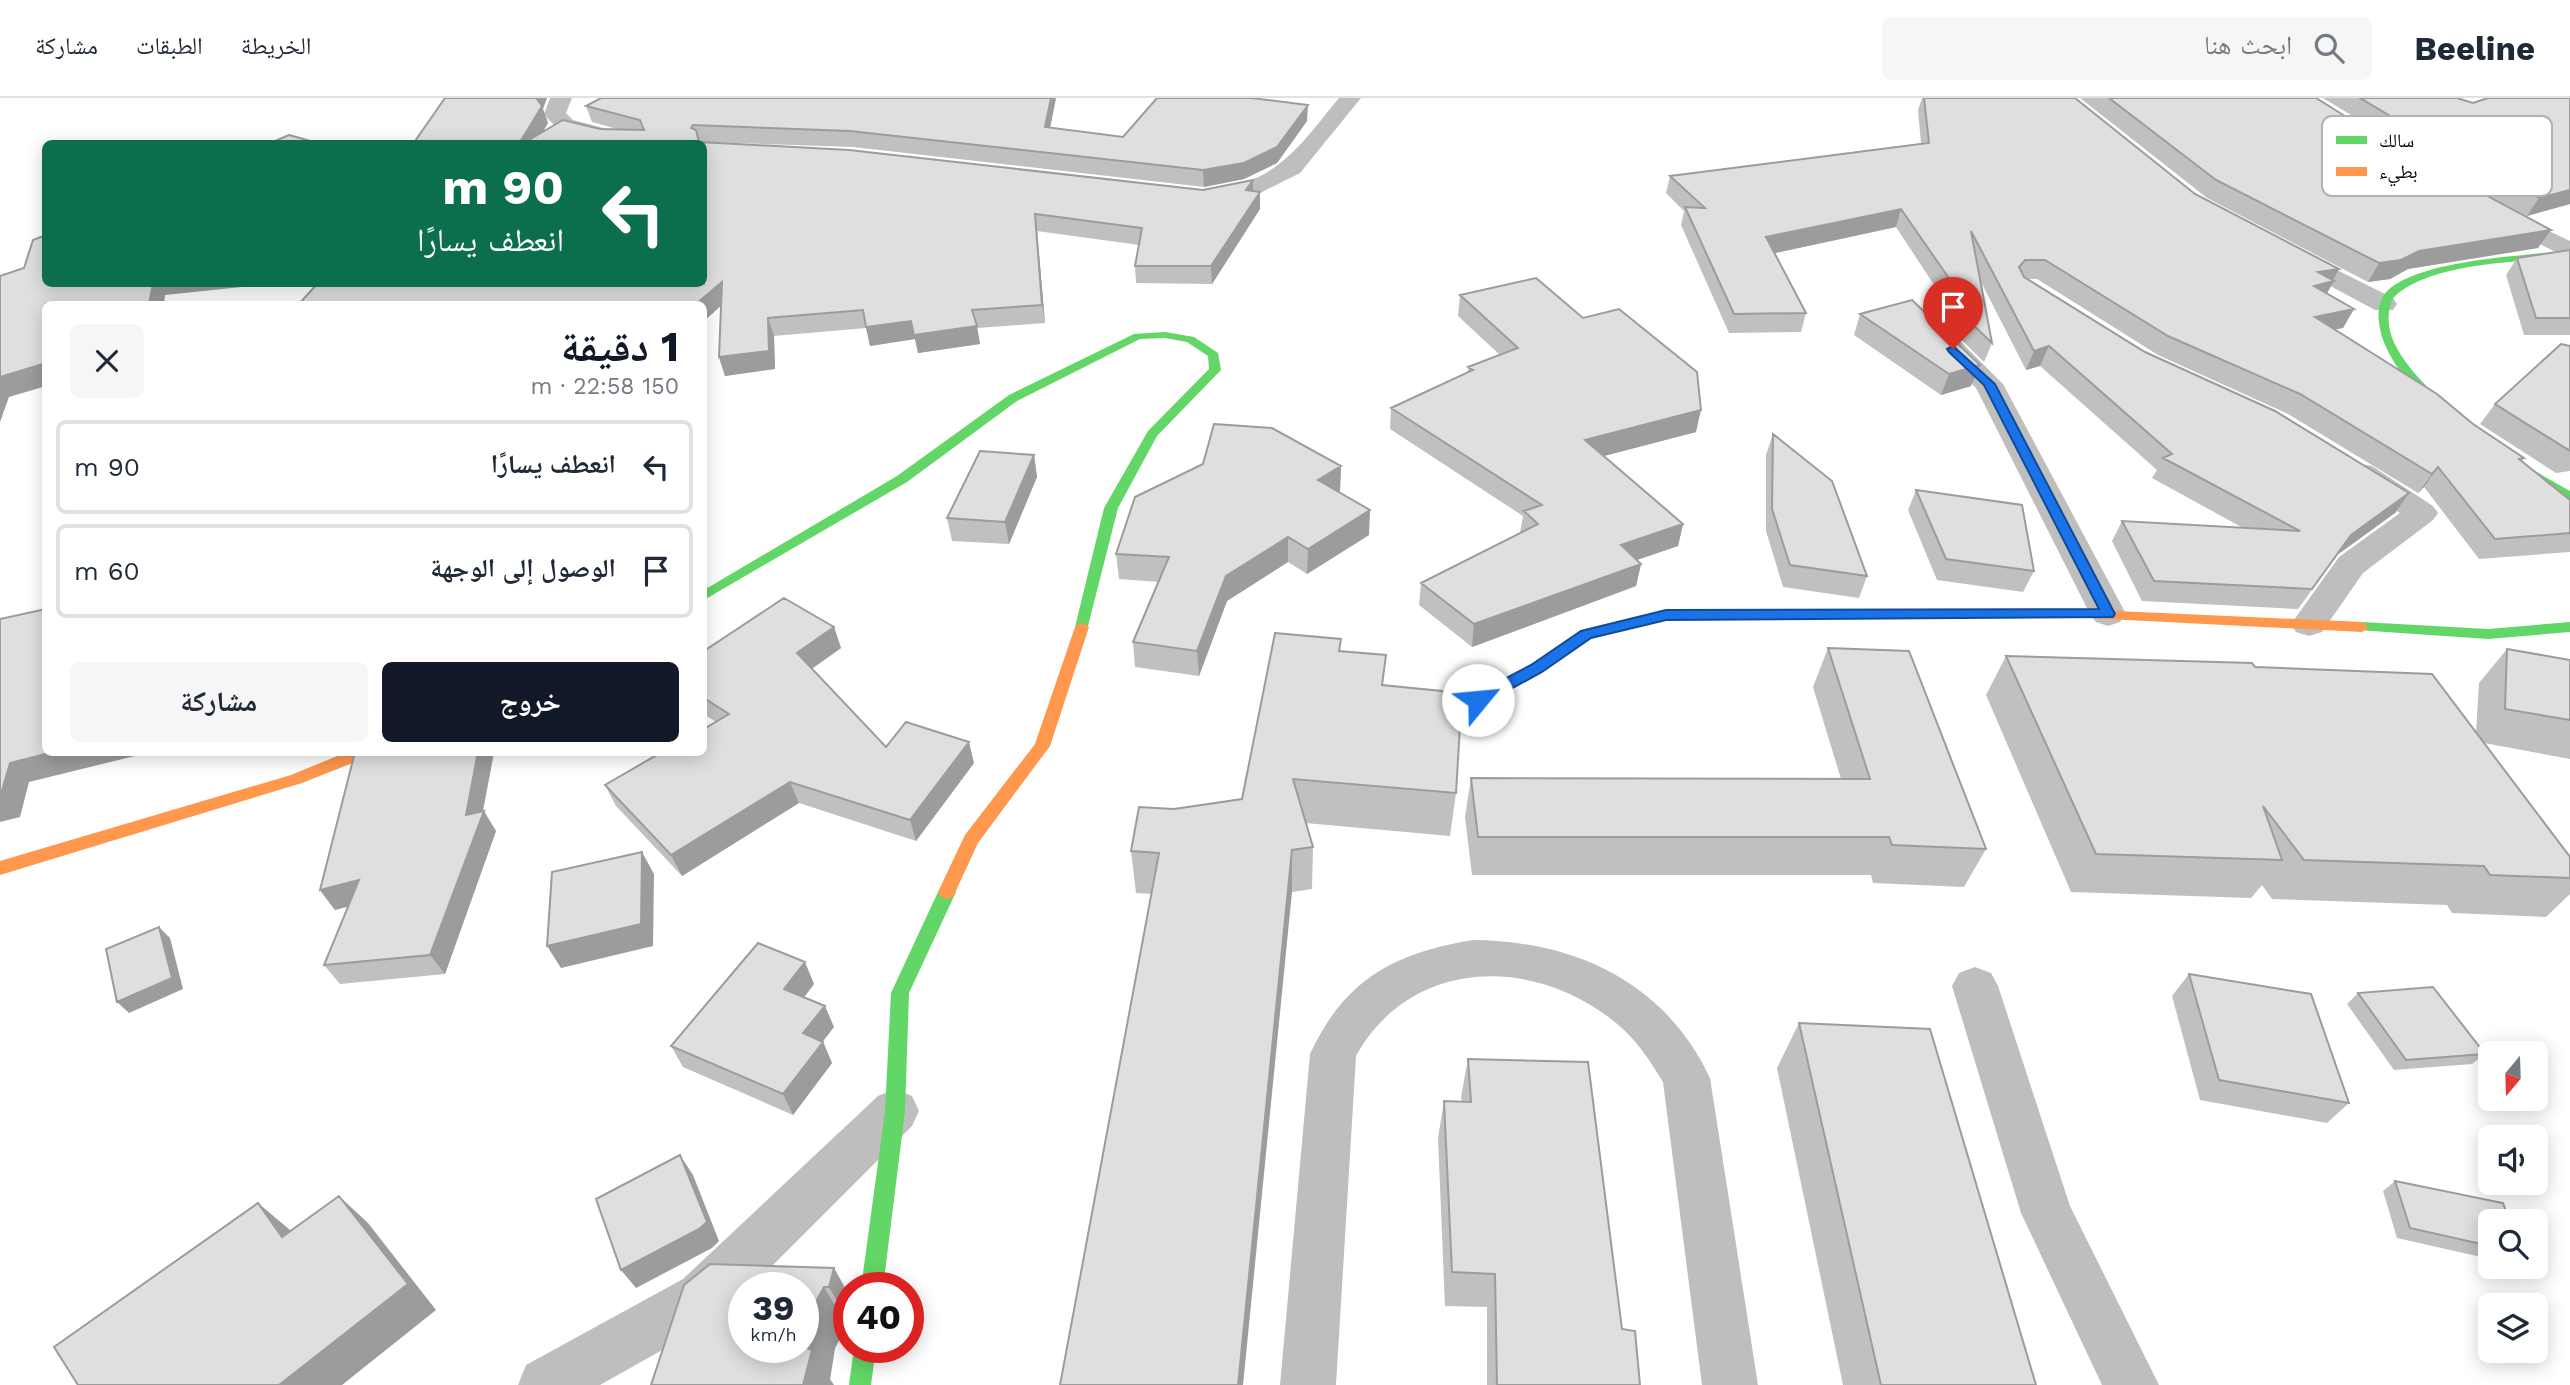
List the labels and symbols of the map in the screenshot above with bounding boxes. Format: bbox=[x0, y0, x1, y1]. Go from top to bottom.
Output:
legend bbox=[2322, 116, 2552, 196]
text: سالك bbox=[2379, 129, 2414, 152]
text: بطيء bbox=[2379, 160, 2418, 187]
pin bbox=[1923, 277, 1983, 349]
position arrow bbox=[1441, 663, 1515, 737]
north arrow bbox=[2478, 1041, 2548, 1111]
speed limit sign: 40 bbox=[833, 1272, 924, 1363]

